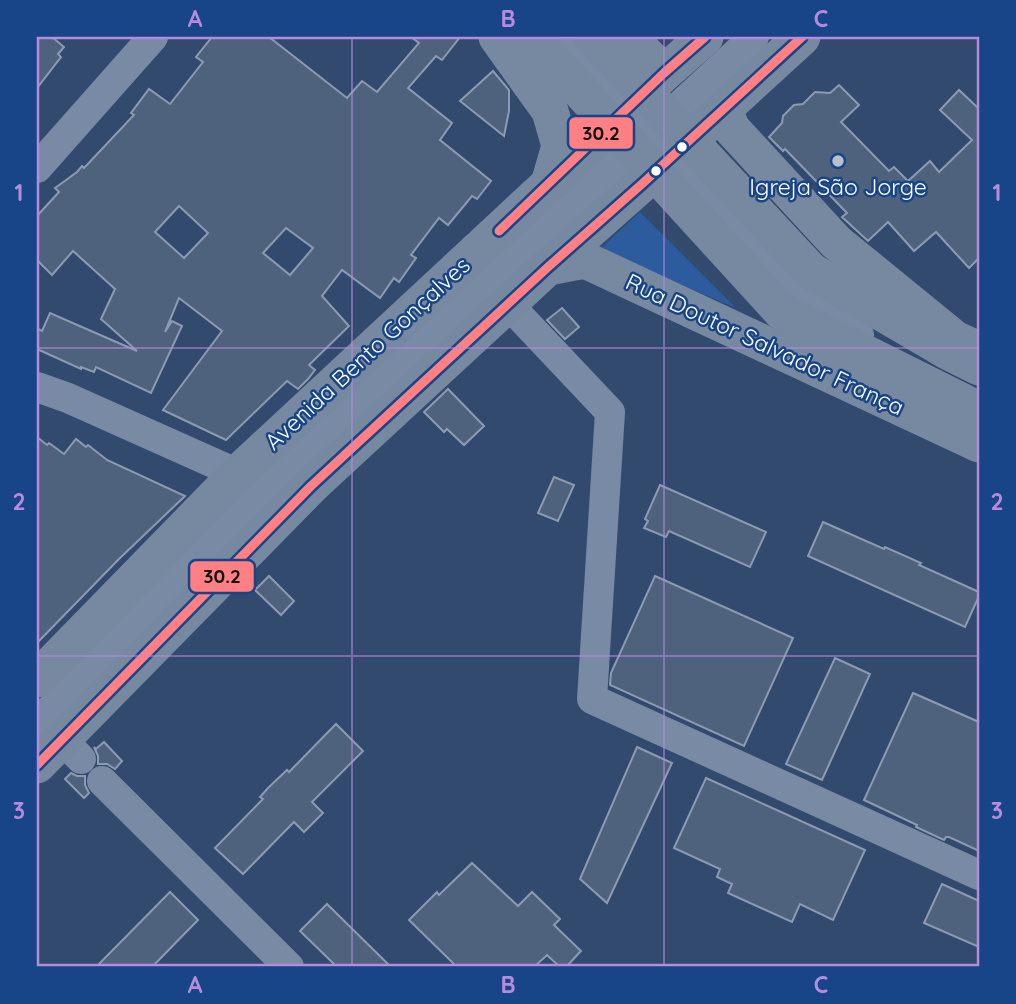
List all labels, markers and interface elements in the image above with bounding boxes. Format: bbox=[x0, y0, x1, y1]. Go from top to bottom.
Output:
text: A bbox=[188, 4, 203, 33]
text: B bbox=[500, 4, 516, 33]
text: C bbox=[814, 4, 828, 33]
line badge: 30.2 bbox=[568, 116, 634, 150]
text: 30.2 bbox=[582, 121, 620, 145]
unlabelled marker bbox=[675, 140, 689, 154]
marker: Igreja São Jorge bbox=[830, 153, 846, 169]
unlabelled marker bbox=[649, 164, 663, 178]
place label: Igreja São Jorge bbox=[749, 172, 927, 201]
text: 1 bbox=[15, 178, 23, 207]
text: 1 bbox=[993, 178, 1001, 207]
street label: Avenida Bento Gonçalves bbox=[258, 250, 476, 456]
street label: Rua Doutor Salvador França bbox=[621, 267, 909, 421]
text: 2 bbox=[12, 487, 26, 516]
text: 2 bbox=[990, 487, 1004, 516]
line badge: 30.2 bbox=[189, 560, 255, 593]
text: 30.2 bbox=[203, 564, 241, 588]
text: 3 bbox=[13, 796, 25, 825]
text: 3 bbox=[991, 796, 1003, 825]
text: A bbox=[188, 970, 203, 999]
text: B bbox=[500, 970, 516, 999]
text: C bbox=[814, 970, 828, 999]

